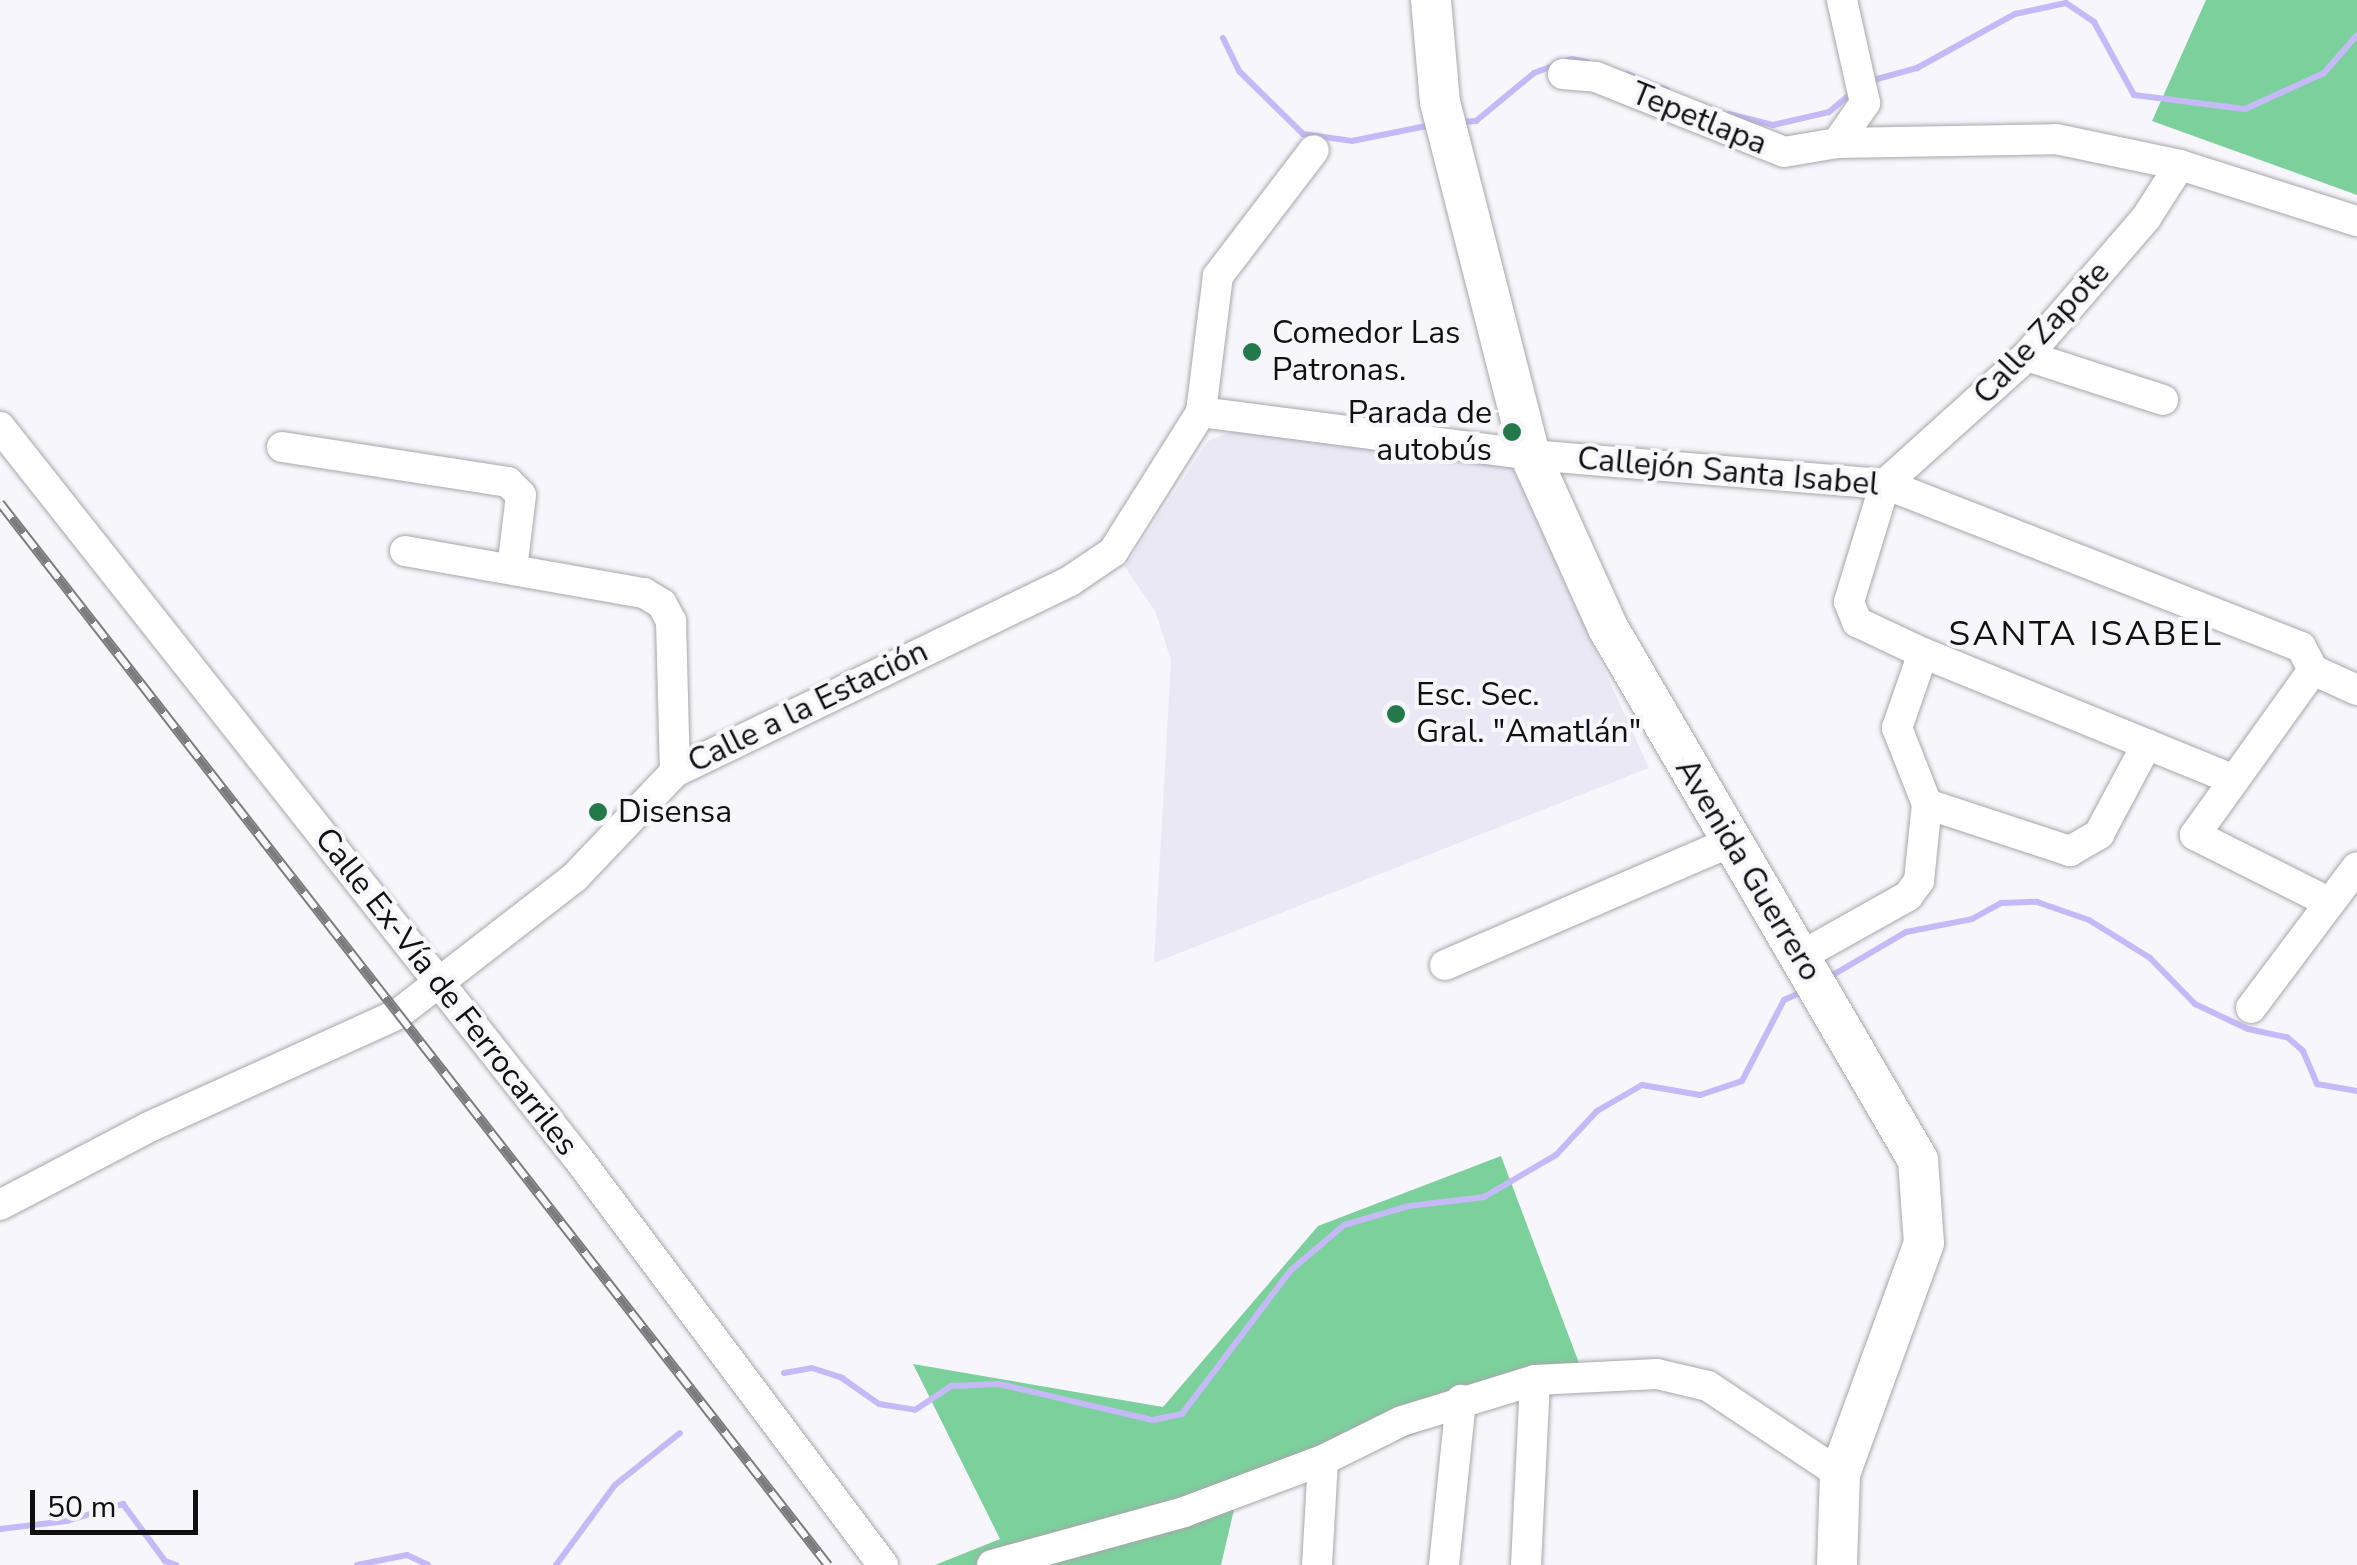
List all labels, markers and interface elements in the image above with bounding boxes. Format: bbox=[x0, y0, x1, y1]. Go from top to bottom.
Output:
street label: Tepetlapa bbox=[1626, 74, 1772, 164]
street label: Calle Zapote bbox=[1966, 253, 2118, 413]
place label: Comedor Las Patronas. bbox=[1272, 315, 1460, 390]
marker: Comedor Las Patronas. bbox=[1241, 341, 1263, 363]
place label: Parada de autobús bbox=[1348, 395, 1492, 470]
marker: Parada de autobús bbox=[1501, 421, 1523, 443]
street label: Callejón Santa Isabel bbox=[1576, 440, 1880, 504]
district label: SANTA ISABEL bbox=[1949, 613, 2223, 655]
street label: Calle a la Estación bbox=[682, 632, 934, 782]
place label: Esc. Sec. Gral. "Amatlán" bbox=[1416, 677, 1641, 752]
marker: Esc. Sec. Gral. "Amatlán" bbox=[1385, 703, 1407, 725]
street label: Avenida Guerrero bbox=[1667, 752, 1829, 988]
place label: Disensa bbox=[618, 793, 732, 831]
marker: Disensa bbox=[587, 801, 609, 823]
street label: Calle Ex-Vía de Ferrocarriles bbox=[306, 821, 586, 1163]
scale bar bbox=[35, 1470, 202, 1532]
text: 50 m bbox=[47, 1487, 116, 1528]

